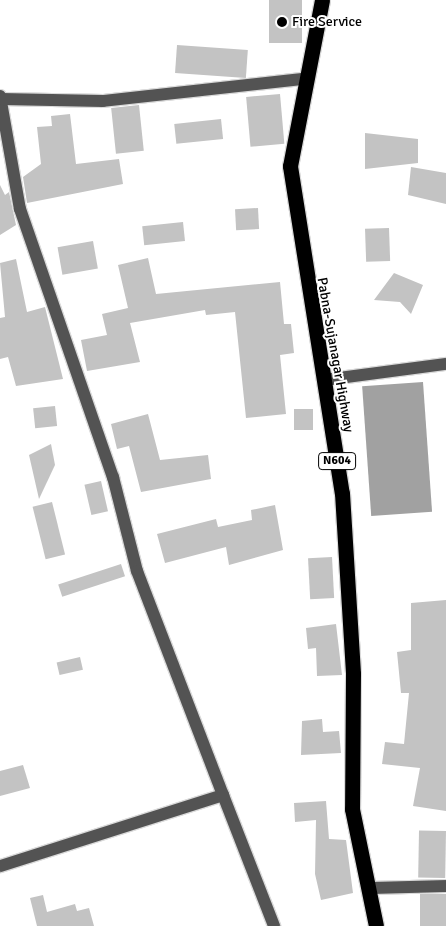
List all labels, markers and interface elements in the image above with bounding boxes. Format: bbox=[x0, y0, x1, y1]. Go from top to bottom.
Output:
place label: Fire Service bbox=[292, 14, 362, 30]
marker: Fire Service bbox=[276, 16, 288, 28]
street label: Pabna-Sujanagar Highway bbox=[313, 276, 357, 434]
road number: N604 bbox=[317, 452, 357, 471]

